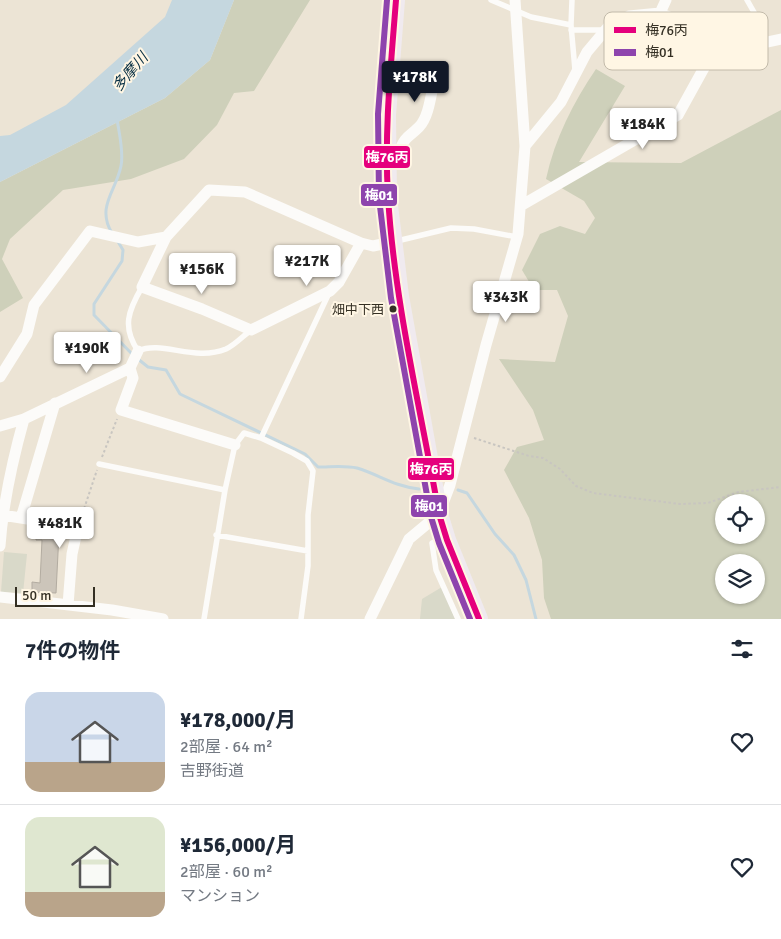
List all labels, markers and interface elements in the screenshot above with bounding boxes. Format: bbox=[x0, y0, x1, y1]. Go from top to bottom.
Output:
legend bbox=[604, 12, 768, 70]
text: 梅76丙 bbox=[645, 22, 688, 39]
text: 梅01 bbox=[645, 44, 674, 61]
water label: 多摩川 bbox=[108, 48, 153, 95]
pin: ¥178K bbox=[380, 61, 450, 103]
text: ¥178K bbox=[393, 67, 437, 87]
pin: ¥184K bbox=[608, 108, 678, 150]
text: ¥184K bbox=[621, 114, 665, 134]
line badge: 梅76丙 bbox=[363, 145, 411, 169]
text: 梅76丙 bbox=[365, 149, 409, 166]
line badge: 梅01 bbox=[360, 183, 398, 207]
text: 梅01 bbox=[364, 187, 394, 204]
pin: ¥217K bbox=[272, 244, 342, 287]
text: ¥217K bbox=[285, 251, 329, 271]
pin: ¥156K bbox=[167, 252, 237, 295]
text: ¥156K bbox=[180, 259, 224, 279]
pin: ¥343K bbox=[471, 280, 541, 323]
text: ¥343K bbox=[484, 287, 528, 307]
place label: 畑中下西 bbox=[332, 302, 384, 318]
marker: 畑中下西 bbox=[388, 304, 398, 314]
pin: ¥190K bbox=[52, 332, 122, 374]
text: ¥190K bbox=[65, 338, 109, 358]
line badge: 梅76丙 bbox=[407, 457, 455, 481]
text: 梅76丙 bbox=[409, 461, 453, 478]
line badge: 梅01 bbox=[410, 494, 448, 518]
map controls bbox=[715, 494, 765, 604]
button: locate bbox=[715, 494, 765, 544]
text: 梅01 bbox=[414, 498, 444, 515]
pin: ¥481K bbox=[25, 506, 95, 549]
text: ¥481K bbox=[38, 513, 82, 533]
button: layers bbox=[715, 554, 765, 604]
scale bar bbox=[15, 584, 95, 607]
text: 50 m bbox=[22, 587, 51, 604]
icon: filters bbox=[728, 635, 756, 663]
text: 7件の物件 bbox=[25, 638, 120, 664]
text: ¥178,000/月 bbox=[180, 707, 296, 733]
icon: home bbox=[65, 712, 125, 772]
icon: heart bbox=[728, 728, 756, 756]
text: 2部屋 · 64 m² bbox=[180, 737, 273, 757]
text: 吉野街道 bbox=[180, 761, 244, 781]
text: ¥156,000/月 bbox=[180, 832, 296, 858]
icon: home bbox=[65, 837, 125, 897]
icon: heart bbox=[728, 853, 756, 881]
text: 2部屋 · 60 m² bbox=[180, 862, 273, 882]
text: マンション bbox=[180, 886, 260, 906]

